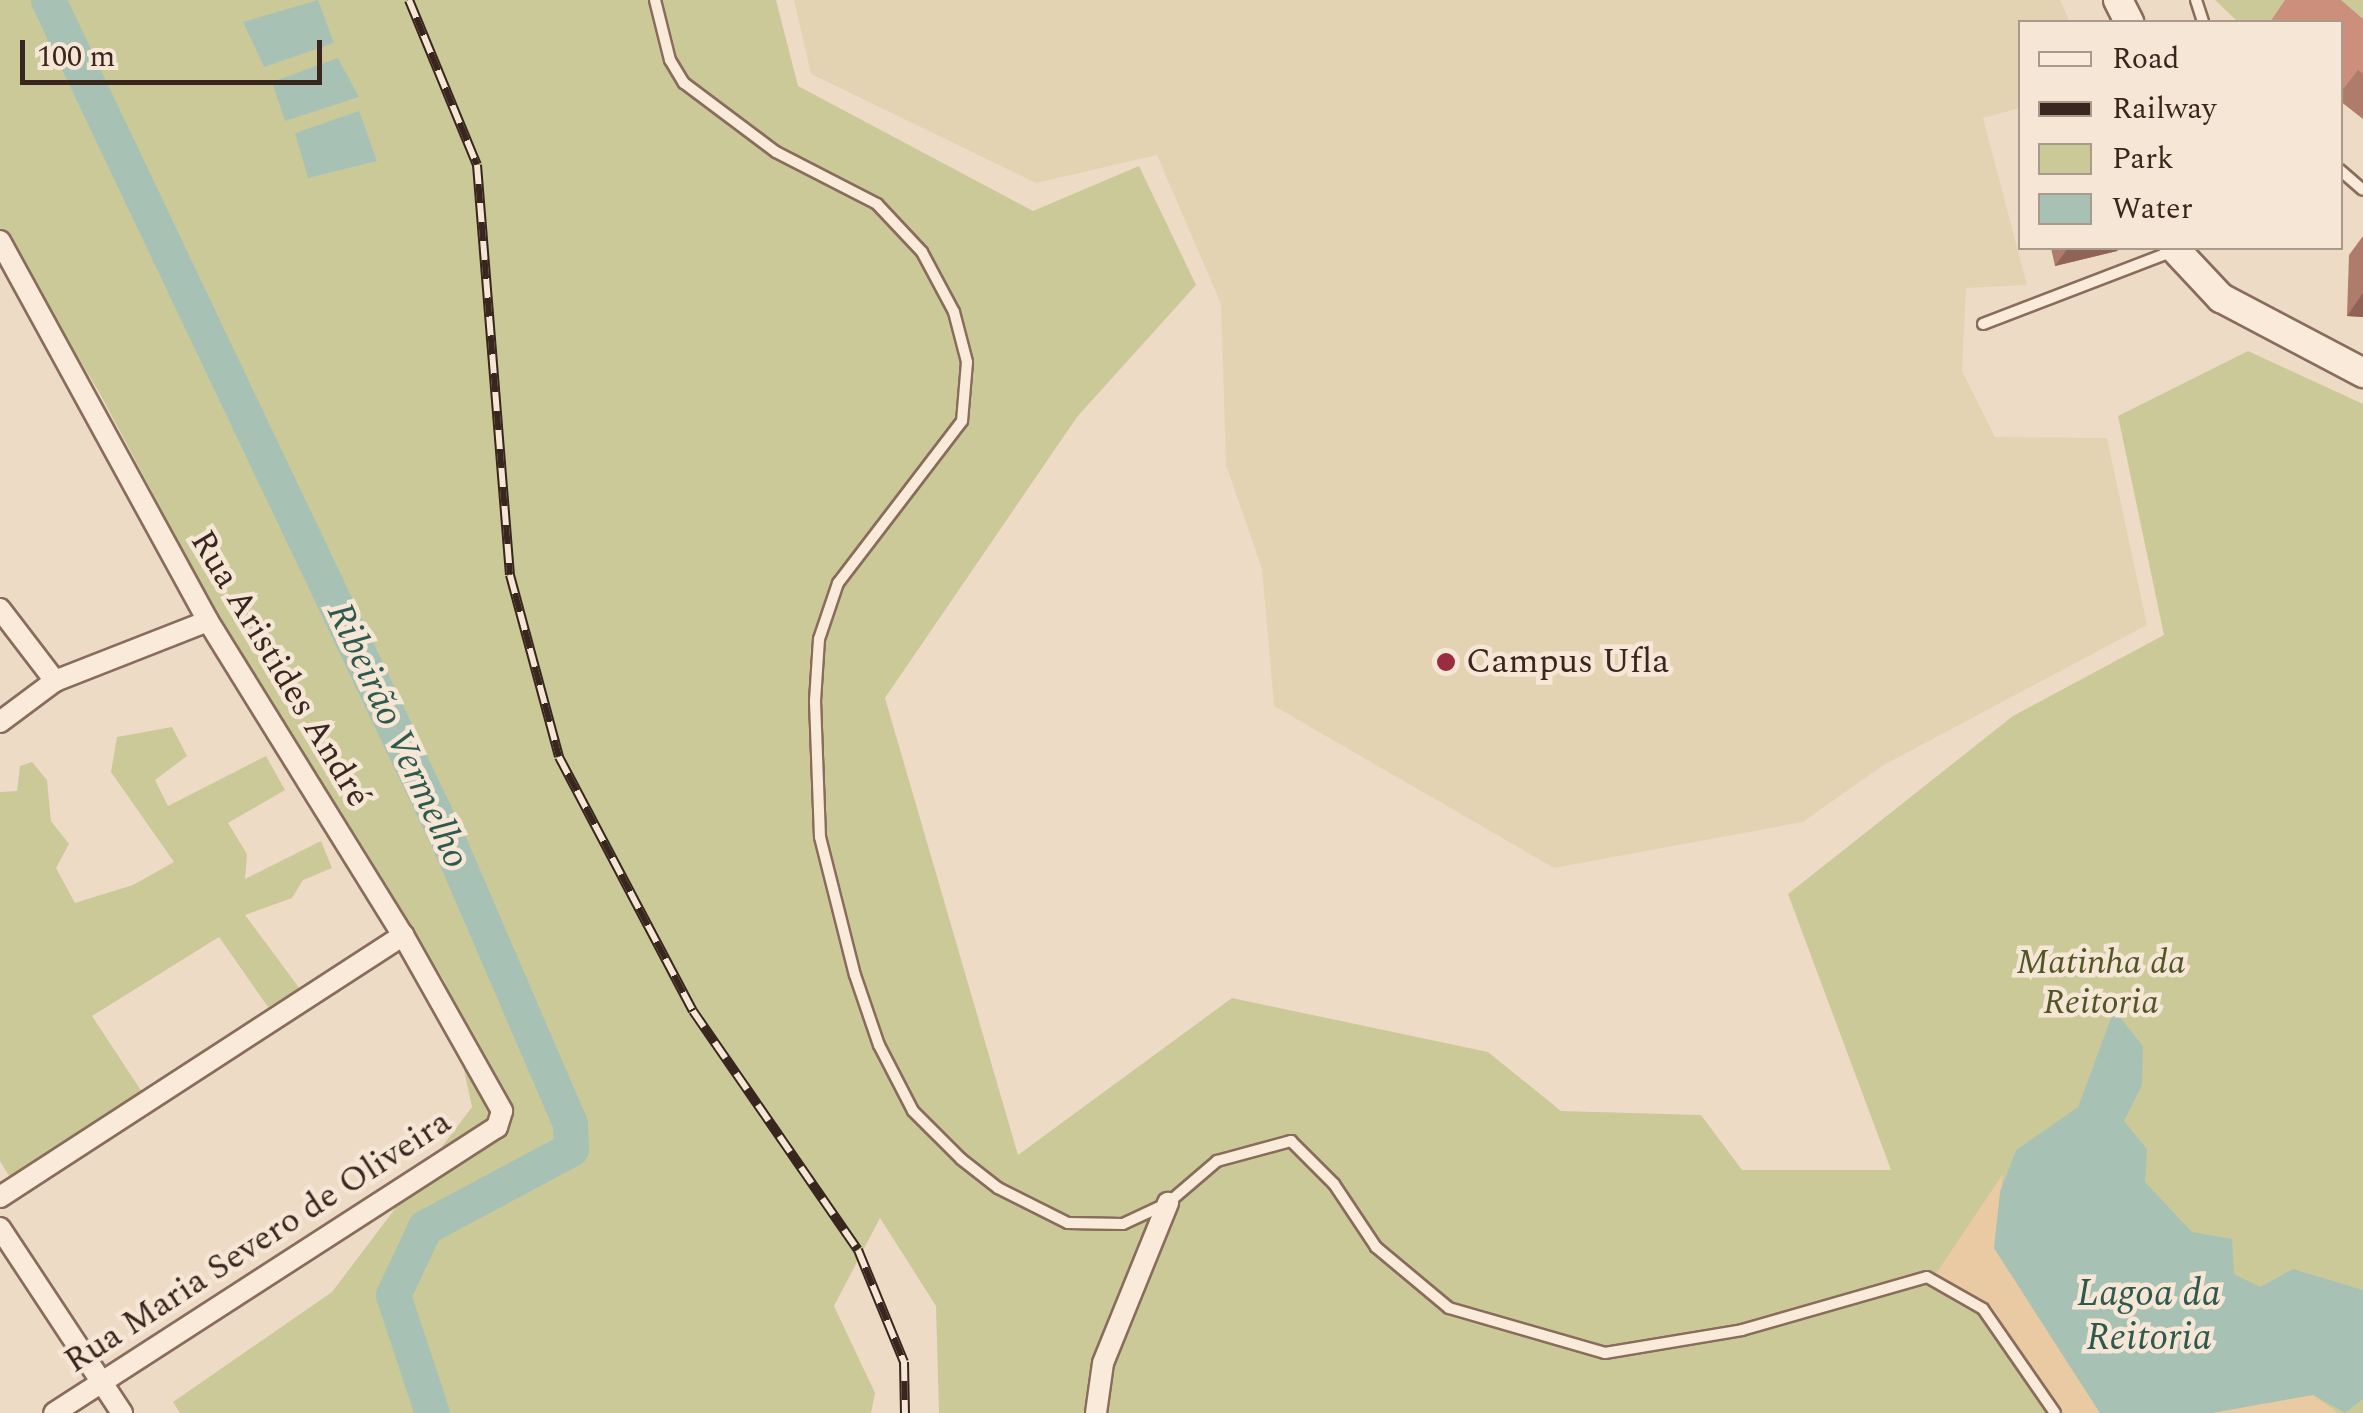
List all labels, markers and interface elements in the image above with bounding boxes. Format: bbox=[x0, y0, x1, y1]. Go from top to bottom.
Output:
scale bar bbox=[25, 20, 328, 82]
legend bbox=[2018, 20, 2343, 250]
text: 100 m bbox=[37, 34, 115, 80]
text: Road bbox=[2112, 36, 2180, 82]
text: Railway bbox=[2112, 86, 2217, 132]
text: Park bbox=[2112, 136, 2174, 182]
text: Water bbox=[2112, 186, 2193, 232]
street label: Rua Aristides André bbox=[181, 523, 379, 815]
water label: Ribeirão Vermelho bbox=[316, 596, 478, 876]
place label: Campus Ufla bbox=[1466, 641, 1669, 683]
marker: Campus Ufla bbox=[1435, 651, 1457, 673]
park label: Matinha da Reitoria bbox=[2017, 942, 2185, 1024]
street label: Rua Maria Severo de Oliveira bbox=[57, 1101, 459, 1383]
water label: Lagoa da Reitoria bbox=[2077, 1272, 2221, 1362]

